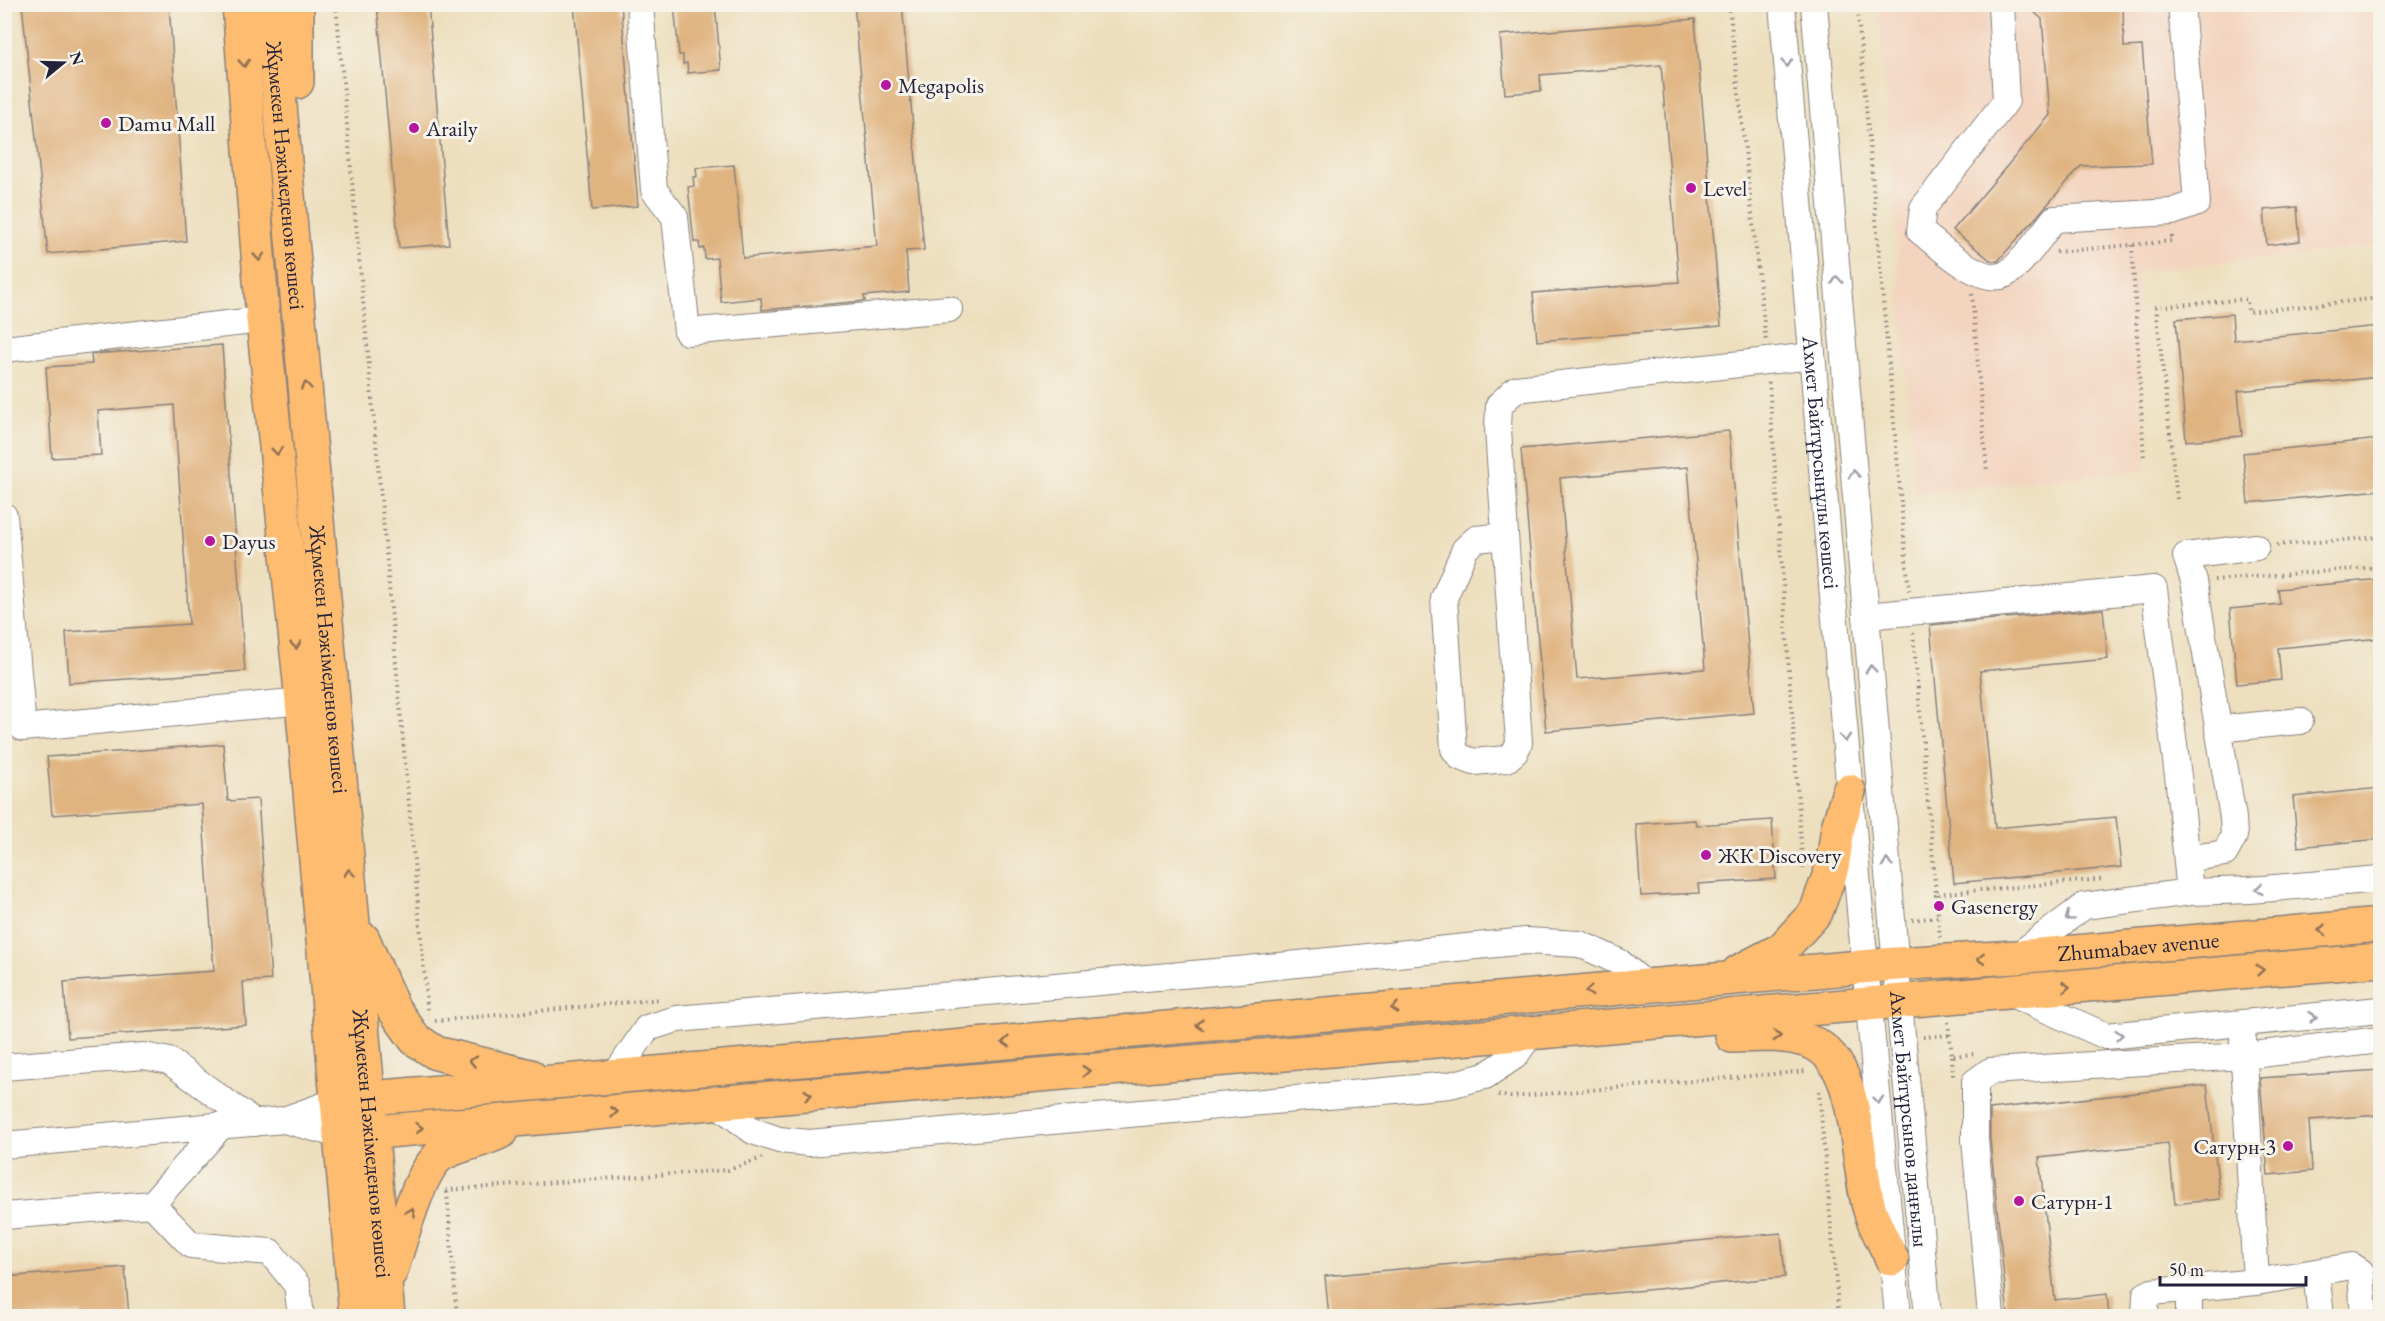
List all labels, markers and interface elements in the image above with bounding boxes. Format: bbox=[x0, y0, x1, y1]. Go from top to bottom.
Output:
north arrow bbox=[33, 33, 93, 93]
street label: Жұмекен Нәжімеденов көшесі bbox=[260, 39, 313, 311]
text: N bbox=[65, 49, 89, 68]
one-way arrow bbox=[237, 58, 250, 67]
one-way arrow bbox=[1780, 58, 1793, 67]
place label: Megapolis bbox=[898, 71, 984, 100]
marker: Megapolis bbox=[879, 78, 893, 92]
place label: Damu Mall bbox=[118, 109, 215, 138]
place label: Araily bbox=[425, 114, 478, 143]
marker: Damu Mall bbox=[99, 116, 113, 130]
marker: Araily bbox=[407, 121, 421, 135]
place label: Level bbox=[1703, 174, 1747, 203]
marker: Level bbox=[1684, 181, 1698, 195]
one-way arrow bbox=[252, 253, 265, 262]
one-way arrow bbox=[1831, 275, 1844, 284]
street label: Ахмет Байтұрсынұлы көшесі bbox=[1796, 334, 1847, 590]
one-way arrow bbox=[300, 382, 313, 391]
one-way arrow bbox=[270, 447, 282, 456]
one-way arrow bbox=[1848, 470, 1861, 479]
street label: Жұмекен Нәжімеденов көшесі bbox=[303, 523, 356, 795]
place label: Dayus bbox=[222, 527, 275, 556]
marker: Dayus bbox=[203, 534, 217, 548]
one-way arrow bbox=[289, 641, 302, 650]
one-way arrow bbox=[1864, 664, 1877, 673]
one-way arrow bbox=[1838, 734, 1851, 743]
place label: ЖК Discovery bbox=[1717, 841, 1842, 870]
marker: ЖК Discovery bbox=[1699, 848, 1713, 862]
one-way arrow bbox=[1881, 858, 1894, 867]
one-way arrow bbox=[343, 869, 356, 878]
one-way arrow bbox=[2255, 883, 2264, 896]
place label: Gasenergy bbox=[1951, 892, 2039, 921]
marker: Gasenergy bbox=[1932, 899, 1946, 913]
one-way arrow bbox=[2065, 910, 2076, 921]
one-way arrow bbox=[2318, 924, 2327, 937]
street label: Zhumabaev avenue bbox=[2056, 925, 2221, 968]
one-way arrow bbox=[1977, 952, 1986, 965]
one-way arrow bbox=[2256, 964, 2265, 977]
one-way arrow bbox=[2062, 981, 2071, 994]
one-way arrow bbox=[1584, 984, 1593, 997]
street label: Ахмет Байтұрсынов даңғылы bbox=[1883, 988, 1936, 1249]
one-way arrow bbox=[1390, 1001, 1399, 1014]
street label: Жұмекен Нәжімеденов көшесі bbox=[346, 1007, 399, 1279]
one-way arrow bbox=[2308, 1011, 2317, 1024]
one-way arrow bbox=[1196, 1018, 1205, 1031]
one-way arrow bbox=[2114, 1029, 2123, 1042]
one-way arrow bbox=[1773, 1030, 1782, 1043]
one-way arrow bbox=[1002, 1035, 1011, 1048]
one-way arrow bbox=[468, 1056, 478, 1069]
one-way arrow bbox=[1081, 1065, 1090, 1078]
one-way arrow bbox=[803, 1089, 812, 1102]
one-way arrow bbox=[1871, 1096, 1884, 1105]
one-way arrow bbox=[609, 1105, 618, 1118]
one-way arrow bbox=[415, 1122, 424, 1135]
place label: Сатурн-3 bbox=[2193, 1132, 2276, 1161]
marker: Сатурн-3 bbox=[2281, 1139, 2295, 1153]
place label: Сатурн-1 bbox=[2031, 1187, 2114, 1216]
marker: Сатурн-1 bbox=[2012, 1194, 2026, 1208]
one-way arrow bbox=[403, 1207, 416, 1217]
scale bar bbox=[2160, 1249, 2306, 1287]
text: 50 m bbox=[2169, 1258, 2204, 1281]

